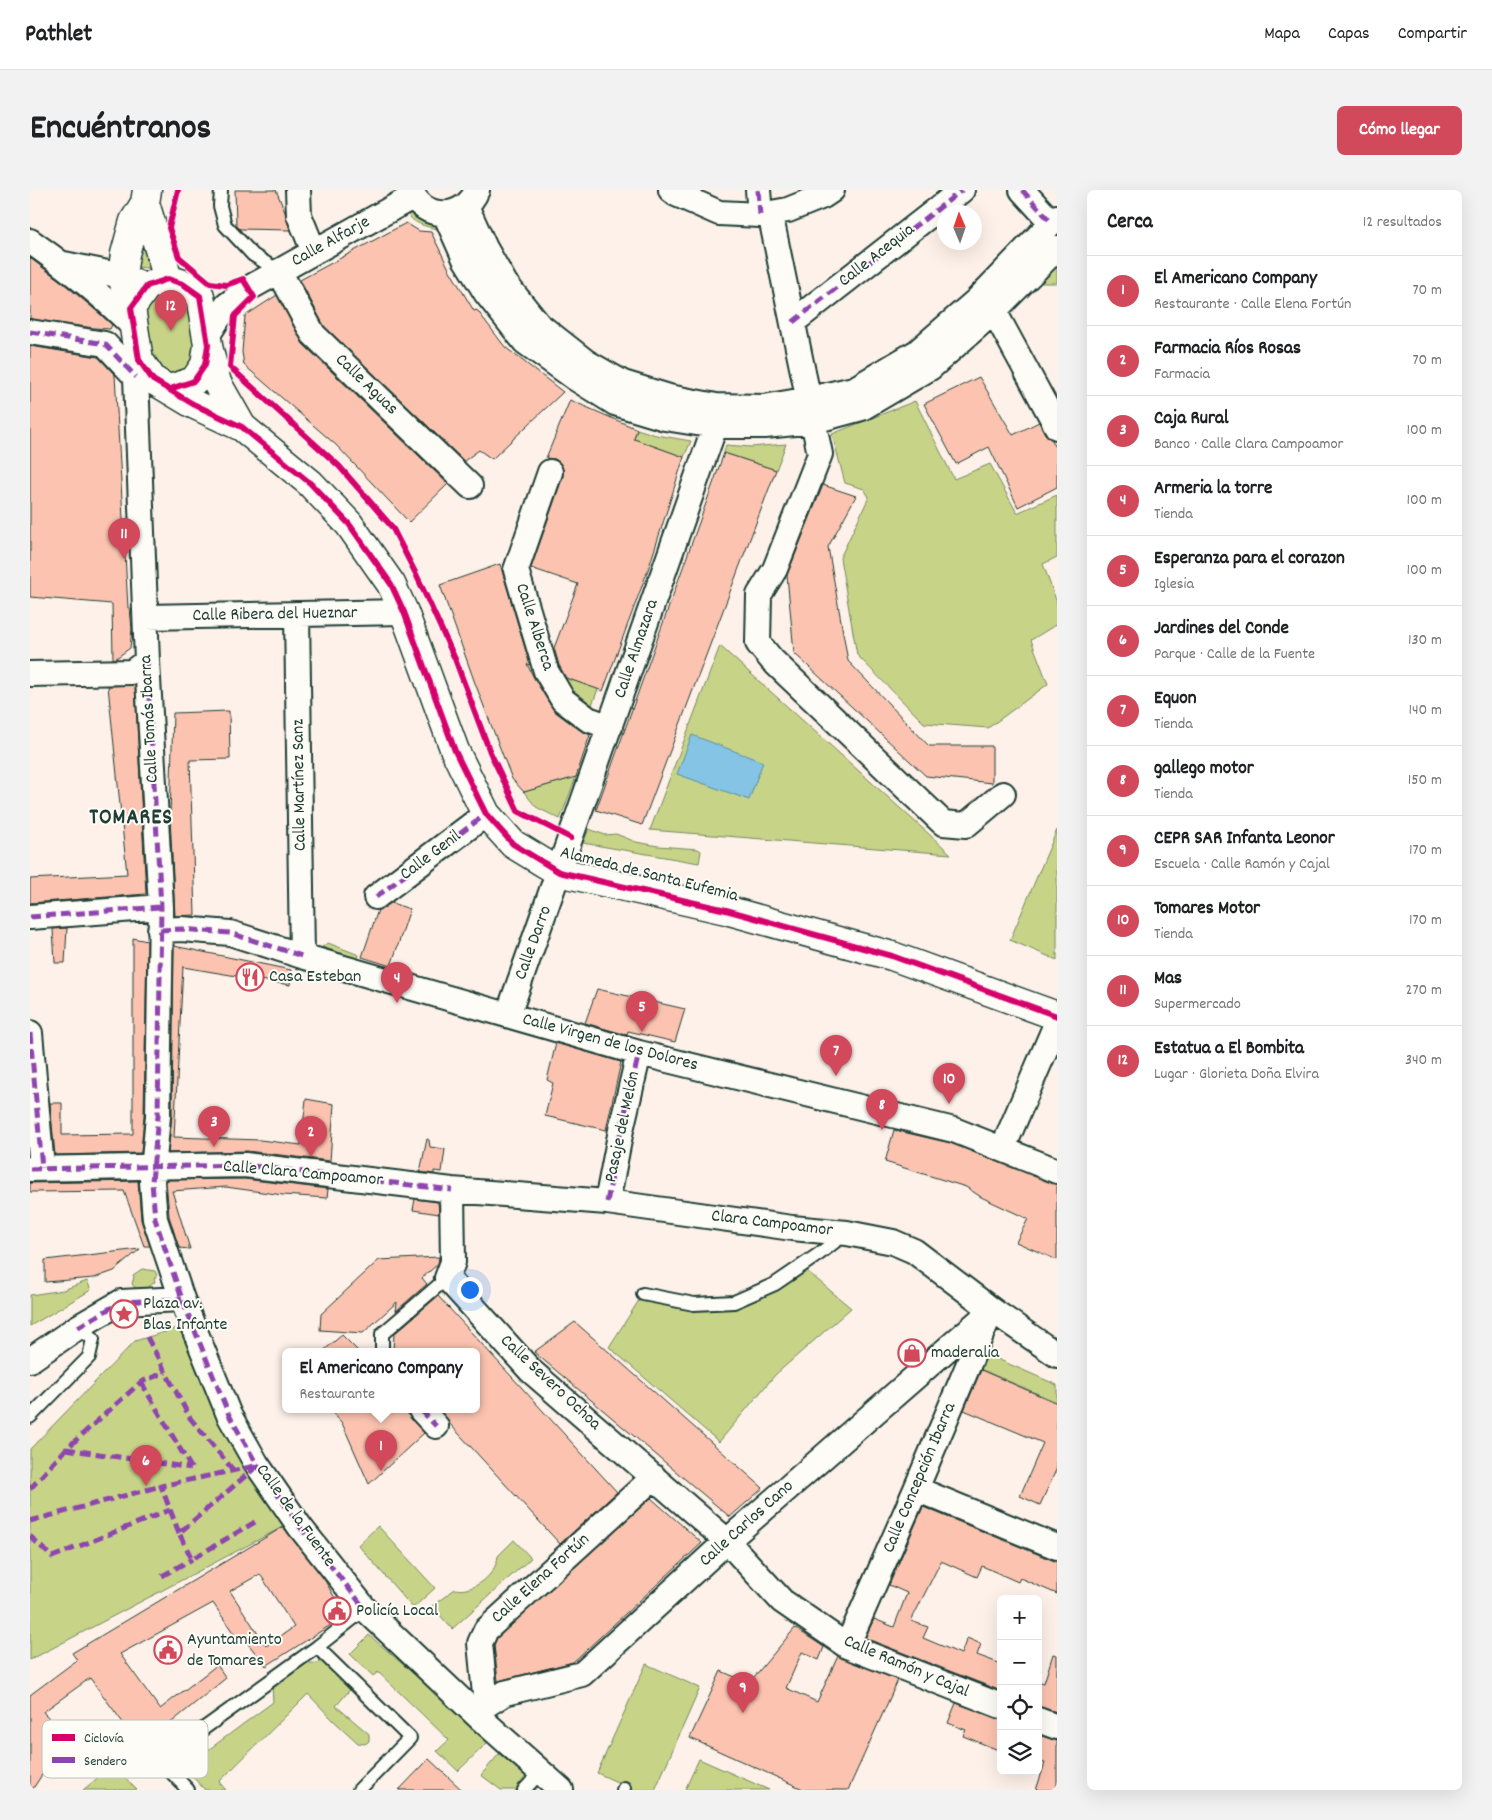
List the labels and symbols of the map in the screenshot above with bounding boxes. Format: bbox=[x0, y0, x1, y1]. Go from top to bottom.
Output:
north arrow bbox=[937, 205, 982, 250]
street label: Calle Alfarje bbox=[287, 210, 375, 274]
street label: Calle Acequia bbox=[834, 218, 921, 294]
pin: 12 bbox=[155, 290, 187, 331]
street label: Calle Aguas bbox=[329, 348, 403, 422]
pin: 11 bbox=[108, 518, 140, 559]
street label: Calle Alberca bbox=[508, 580, 560, 674]
street label: Calle Almazara bbox=[608, 596, 666, 702]
street label: Calle Ribera del Hueznar bbox=[192, 601, 358, 629]
street label: Calle Tomás Ibarra bbox=[134, 654, 166, 784]
street label: Calle Martínez Sanz bbox=[286, 718, 314, 851]
district label: TOMARES bbox=[89, 803, 173, 834]
street label: Calle Genil bbox=[395, 824, 467, 887]
street label: Alameda de Santa Eufemia bbox=[557, 841, 741, 909]
street label: Calle Darro bbox=[509, 903, 559, 983]
restaurant icon: Casa Esteban bbox=[235, 962, 265, 992]
pin: 4 bbox=[381, 962, 413, 1003]
place label: Casa Esteban bbox=[269, 965, 361, 990]
pin: 5 bbox=[626, 991, 658, 1032]
street label: Calle Virgen de los Dolores bbox=[519, 1007, 701, 1079]
pin: 7 bbox=[820, 1035, 852, 1076]
pin: 10 bbox=[933, 1063, 965, 1104]
street label: Pasaje del Melón bbox=[599, 1069, 647, 1185]
pin: 8 bbox=[866, 1089, 898, 1130]
pin: 3 bbox=[198, 1106, 230, 1147]
pin: 2 bbox=[295, 1116, 327, 1157]
street label: Calle Clara Campoamor bbox=[222, 1155, 384, 1193]
street label: Clara Campoamor bbox=[710, 1204, 835, 1244]
your location bbox=[457, 1277, 483, 1303]
place label: Plaza av. Blas Infante bbox=[143, 1292, 228, 1338]
place icon: Plaza av. Blas Infante bbox=[109, 1299, 139, 1329]
street label: Calle Severo Ochoa bbox=[494, 1329, 607, 1437]
shop icon: maderalia bbox=[897, 1338, 927, 1368]
place label: maderalia bbox=[931, 1341, 1000, 1366]
street label: Calle Concepción Ibarra bbox=[877, 1398, 963, 1557]
pin: 1 bbox=[365, 1430, 397, 1471]
pin: 6 bbox=[130, 1445, 162, 1486]
street label: Calle de la Fuente bbox=[249, 1459, 341, 1573]
street label: Calle Carlos Cano bbox=[694, 1475, 800, 1573]
street label: Calle Elena Fortún bbox=[486, 1528, 596, 1630]
public building icon: Policía Local bbox=[322, 1596, 352, 1626]
place label: Policía Local bbox=[356, 1599, 439, 1624]
place label: Ayuntamiento de Tomares bbox=[187, 1628, 282, 1674]
street label: Calle Ramón y Cajal bbox=[839, 1629, 973, 1705]
public building icon: Ayuntamiento de Tomares bbox=[153, 1635, 183, 1665]
pin: 9 bbox=[727, 1672, 759, 1713]
legend bbox=[42, 1720, 208, 1778]
text: Ciclovía bbox=[84, 1729, 124, 1749]
text: Sendero bbox=[84, 1752, 127, 1772]

